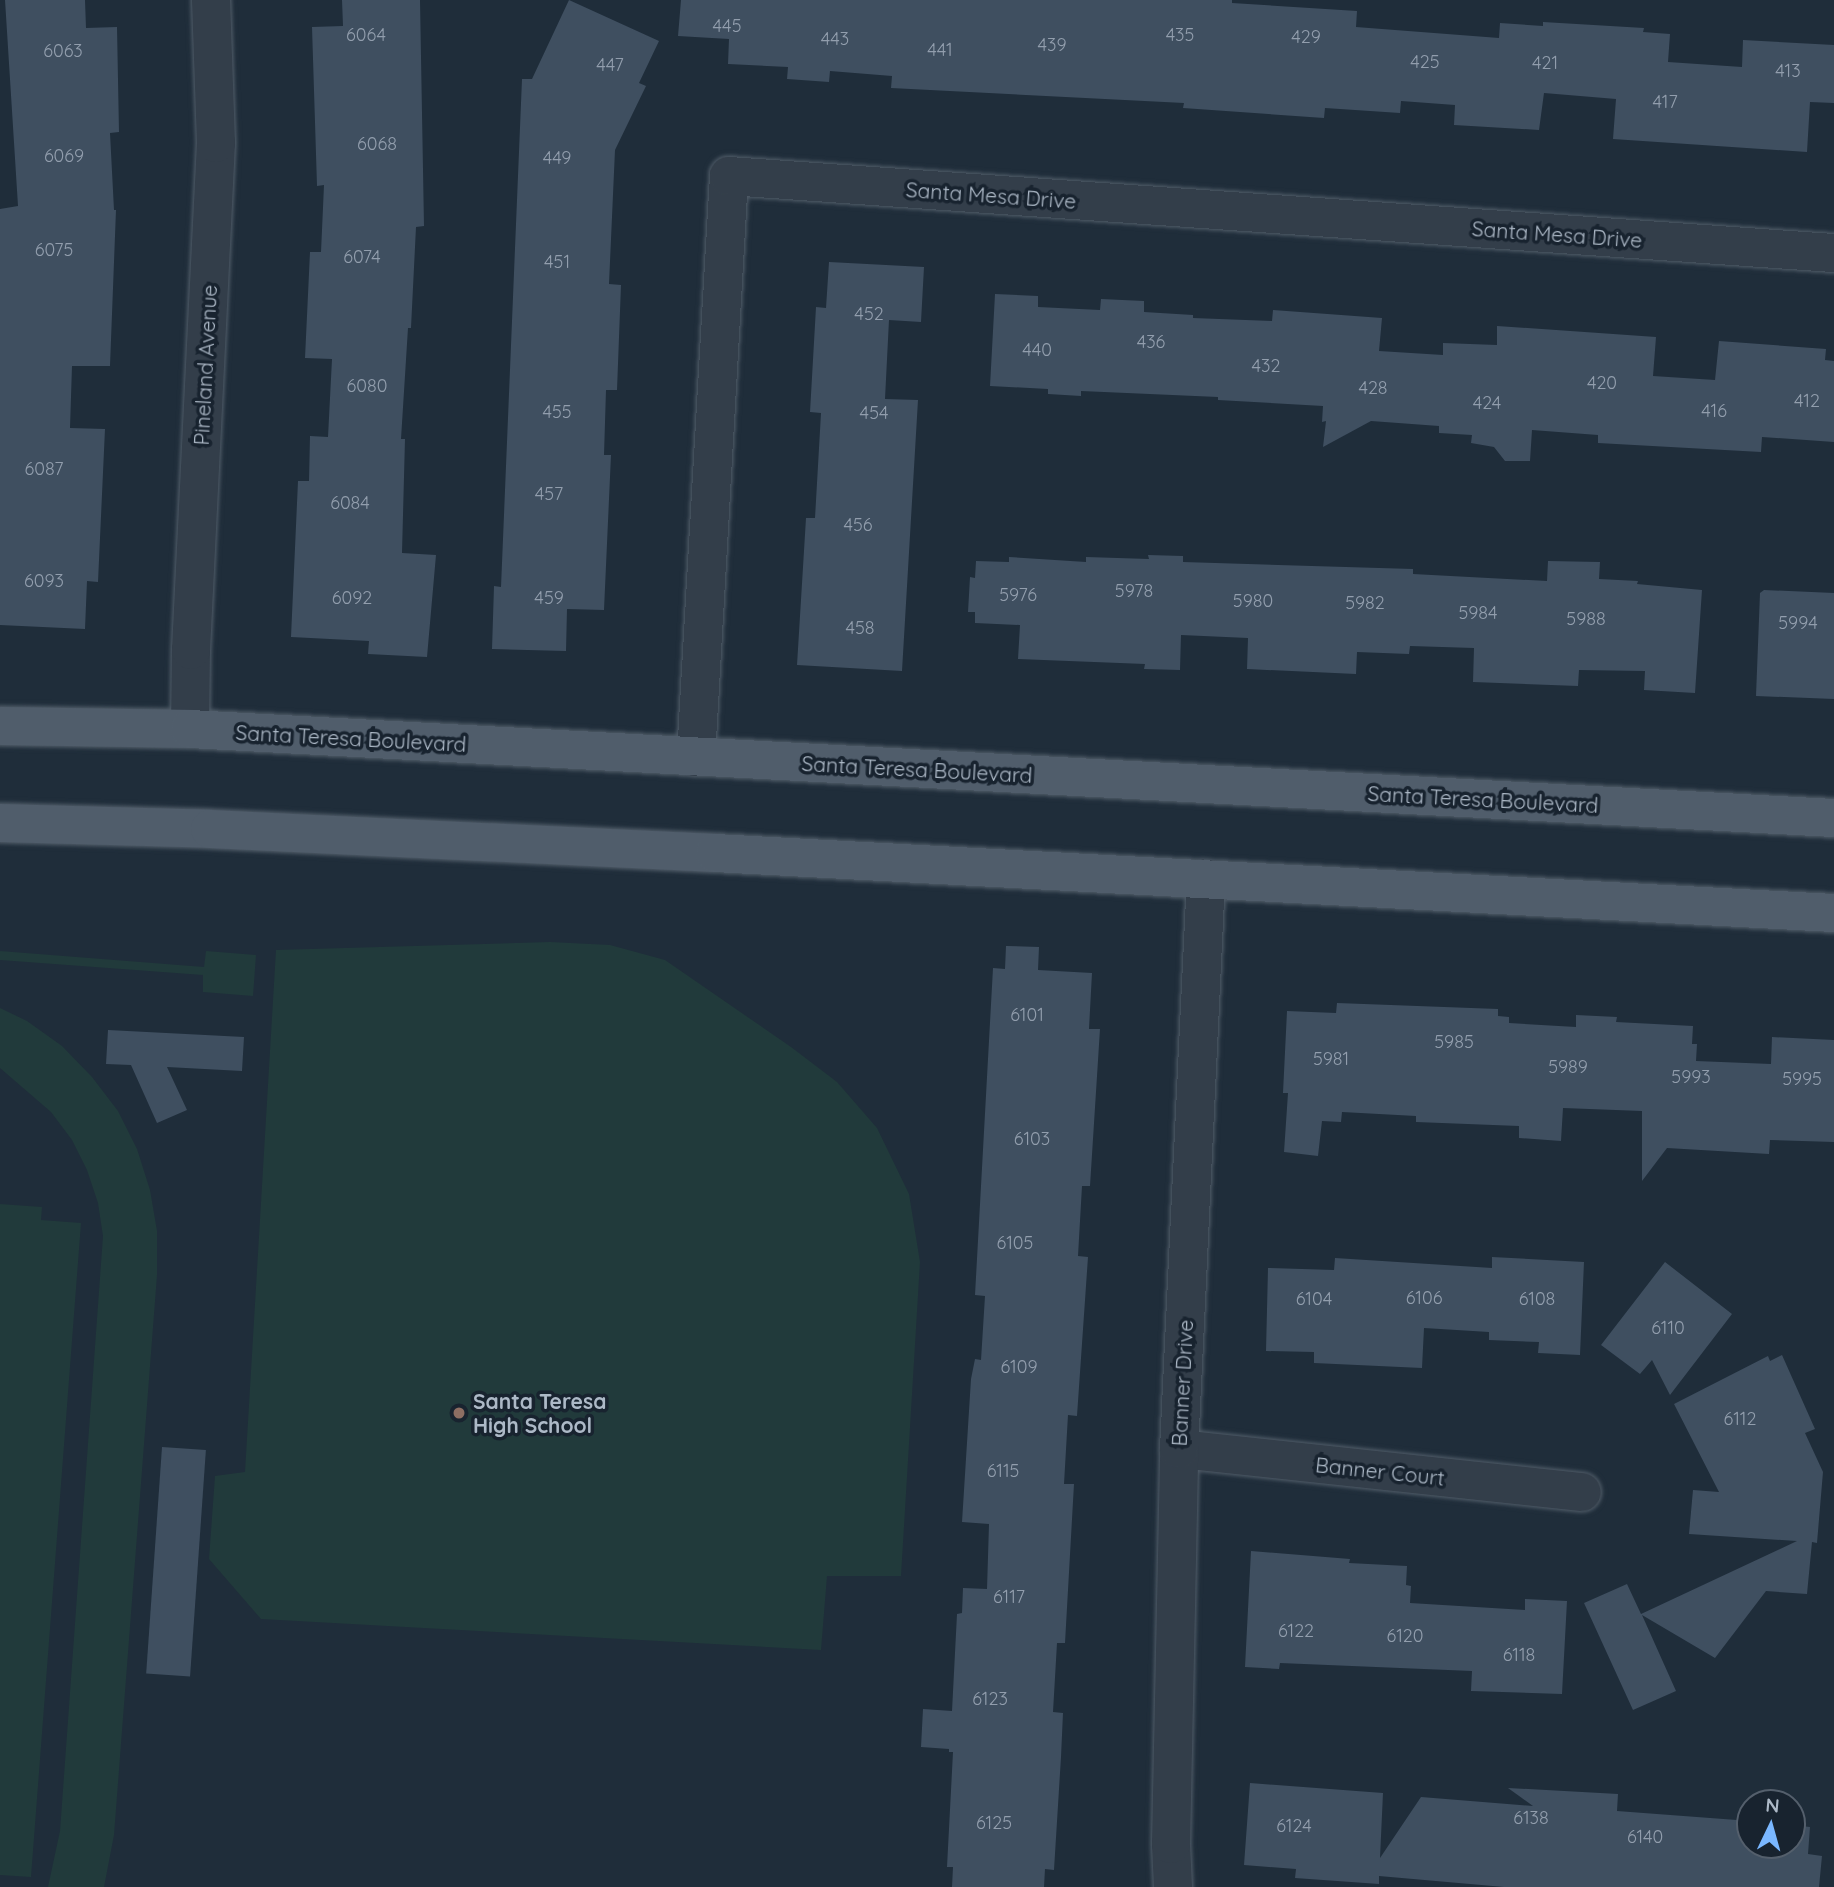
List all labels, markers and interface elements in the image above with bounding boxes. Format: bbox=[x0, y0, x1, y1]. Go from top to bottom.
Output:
house number: 445 bbox=[713, 15, 741, 37]
house number: 6064 bbox=[346, 24, 386, 46]
house number: 435 bbox=[1166, 24, 1194, 46]
house number: 429 bbox=[1291, 26, 1321, 48]
house number: 443 bbox=[821, 28, 849, 50]
house number: 439 bbox=[1038, 34, 1066, 56]
house number: 441 bbox=[927, 39, 953, 61]
house number: 6063 bbox=[43, 40, 83, 62]
house number: 425 bbox=[1410, 51, 1440, 73]
house number: 421 bbox=[1532, 52, 1558, 74]
house number: 447 bbox=[596, 54, 624, 76]
house number: 413 bbox=[1775, 60, 1801, 82]
house number: 417 bbox=[1652, 91, 1678, 113]
house number: 6068 bbox=[357, 133, 397, 155]
house number: 6069 bbox=[44, 145, 84, 167]
house number: 449 bbox=[543, 147, 571, 169]
street label: Santa Mesa Drive bbox=[905, 176, 1077, 214]
street label: Santa Mesa Drive bbox=[1471, 215, 1643, 253]
house number: 6075 bbox=[35, 239, 73, 261]
house number: 6074 bbox=[343, 246, 381, 268]
house number: 451 bbox=[544, 251, 570, 273]
street label: Pineland Avenue bbox=[188, 284, 222, 446]
house number: 452 bbox=[854, 303, 884, 325]
house number: 436 bbox=[1137, 331, 1165, 353]
house number: 440 bbox=[1022, 339, 1052, 361]
house number: 432 bbox=[1252, 355, 1280, 377]
house number: 420 bbox=[1587, 372, 1617, 394]
house number: 6080 bbox=[347, 375, 387, 397]
house number: 428 bbox=[1358, 377, 1388, 399]
house number: 412 bbox=[1794, 390, 1820, 412]
house number: 424 bbox=[1473, 392, 1501, 414]
house number: 416 bbox=[1701, 400, 1727, 422]
house number: 455 bbox=[542, 401, 572, 423]
house number: 454 bbox=[860, 402, 888, 424]
house number: 6087 bbox=[25, 458, 63, 480]
house number: 457 bbox=[535, 483, 563, 505]
house number: 6084 bbox=[330, 492, 370, 514]
house number: 456 bbox=[843, 514, 873, 536]
house number: 6093 bbox=[24, 570, 64, 592]
house number: 5978 bbox=[1115, 580, 1153, 602]
house number: 5976 bbox=[999, 584, 1037, 606]
house number: 6092 bbox=[332, 587, 372, 609]
house number: 459 bbox=[534, 587, 564, 609]
house number: 5980 bbox=[1233, 590, 1273, 612]
house number: 5982 bbox=[1345, 592, 1385, 614]
house number: 5984 bbox=[1458, 602, 1498, 624]
house number: 5988 bbox=[1566, 608, 1606, 630]
house number: 5994 bbox=[1778, 612, 1818, 634]
house number: 458 bbox=[845, 617, 875, 639]
street label: Santa Teresa Boulevard bbox=[235, 719, 467, 757]
street label: Santa Teresa Boulevard bbox=[801, 750, 1033, 788]
street label: Santa Teresa Boulevard bbox=[1367, 780, 1599, 818]
house number: 6101 bbox=[1010, 1004, 1044, 1026]
house number: 5985 bbox=[1434, 1031, 1474, 1053]
house number: 5981 bbox=[1313, 1048, 1349, 1070]
house number: 5989 bbox=[1548, 1056, 1588, 1078]
house number: 5993 bbox=[1671, 1066, 1711, 1088]
house number: 5995 bbox=[1782, 1068, 1822, 1090]
house number: 6103 bbox=[1014, 1128, 1050, 1150]
house number: 6105 bbox=[997, 1232, 1033, 1254]
house number: 6106 bbox=[1406, 1287, 1442, 1309]
house number: 6104 bbox=[1296, 1288, 1332, 1310]
house number: 6108 bbox=[1519, 1288, 1555, 1310]
house number: 6110 bbox=[1651, 1317, 1685, 1339]
street label: Banner Drive bbox=[1166, 1319, 1198, 1447]
house number: 6109 bbox=[1000, 1356, 1038, 1378]
place label: Santa Teresa High School bbox=[473, 1388, 606, 1438]
marker: Santa Teresa High School bbox=[451, 1405, 467, 1421]
house number: 6112 bbox=[1724, 1408, 1756, 1430]
street label: Banner Court bbox=[1314, 1452, 1446, 1490]
house number: 6115 bbox=[987, 1460, 1019, 1482]
house number: 6117 bbox=[993, 1586, 1025, 1608]
house number: 6122 bbox=[1278, 1620, 1314, 1642]
house number: 6120 bbox=[1387, 1625, 1423, 1647]
house number: 6118 bbox=[1503, 1644, 1535, 1666]
house number: 6123 bbox=[972, 1688, 1008, 1710]
north arrow bbox=[1736, 1789, 1806, 1859]
text: N bbox=[1765, 1793, 1781, 1818]
house number: 6138 bbox=[1513, 1807, 1549, 1829]
house number: 6125 bbox=[976, 1812, 1012, 1834]
house number: 6124 bbox=[1276, 1815, 1312, 1837]
house number: 6140 bbox=[1627, 1826, 1663, 1848]

